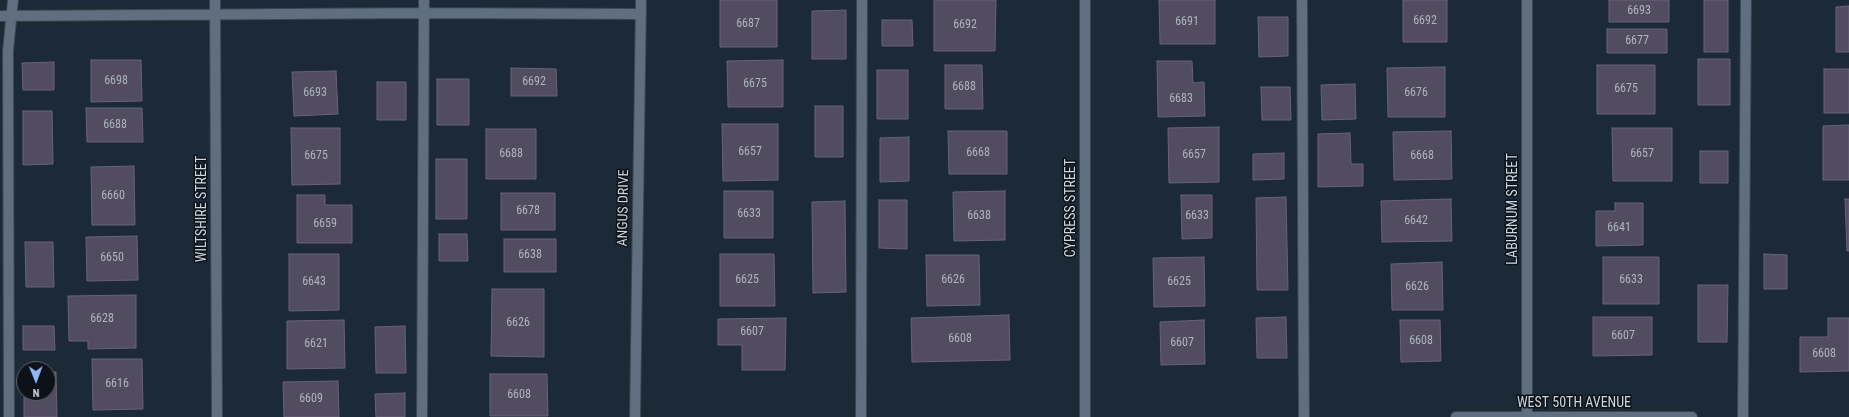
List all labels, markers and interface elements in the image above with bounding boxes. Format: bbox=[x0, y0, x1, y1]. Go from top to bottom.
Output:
house number: 6693 bbox=[1627, 4, 1651, 18]
house number: 6692 bbox=[1413, 14, 1437, 28]
house number: 6691 bbox=[1175, 15, 1199, 29]
house number: 6687 bbox=[736, 17, 760, 31]
house number: 6692 bbox=[953, 18, 977, 32]
house number: 6677 bbox=[1625, 34, 1649, 48]
house number: 6698 bbox=[104, 74, 128, 88]
house number: 6692 bbox=[522, 75, 546, 89]
house number: 6675 bbox=[743, 77, 767, 91]
house number: 6688 bbox=[952, 80, 976, 94]
house number: 6675 bbox=[1614, 82, 1638, 96]
house number: 6693 bbox=[303, 86, 327, 100]
house number: 6676 bbox=[1404, 86, 1428, 100]
house number: 6683 bbox=[1169, 92, 1193, 106]
house number: 6688 bbox=[103, 118, 127, 132]
house number: 6657 bbox=[738, 145, 762, 159]
house number: 6668 bbox=[966, 146, 990, 160]
house number: 6688 bbox=[499, 147, 523, 161]
house number: 6657 bbox=[1630, 147, 1654, 161]
house number: 6657 bbox=[1182, 148, 1206, 162]
house number: 6675 bbox=[304, 149, 328, 163]
house number: 6668 bbox=[1410, 149, 1434, 163]
street label: LABURNUM STREET bbox=[1505, 153, 1521, 265]
street label: WILTSHIRE STREET bbox=[194, 156, 210, 262]
street label: CYPRESS STREET bbox=[1063, 159, 1079, 257]
street label: ANGUS DRIVE bbox=[615, 169, 633, 247]
house number: 6660 bbox=[101, 189, 125, 203]
house number: 6678 bbox=[516, 204, 540, 218]
house number: 6633 bbox=[737, 207, 761, 221]
house number: 6638 bbox=[967, 209, 991, 223]
house number: 6633 bbox=[1185, 209, 1209, 223]
house number: 6642 bbox=[1404, 214, 1428, 228]
house number: 6659 bbox=[313, 217, 337, 231]
house number: 6641 bbox=[1607, 221, 1631, 235]
house number: 6638 bbox=[518, 248, 542, 262]
house number: 6650 bbox=[100, 251, 124, 265]
house number: 6625 bbox=[735, 273, 759, 287]
house number: 6626 bbox=[941, 273, 965, 287]
house number: 6633 bbox=[1619, 273, 1643, 287]
house number: 6643 bbox=[302, 275, 326, 289]
house number: 6625 bbox=[1167, 275, 1191, 289]
house number: 6626 bbox=[1405, 280, 1429, 294]
house number: 6628 bbox=[90, 312, 114, 326]
house number: 6626 bbox=[506, 316, 530, 330]
house number: 6607 bbox=[740, 325, 764, 339]
house number: 6607 bbox=[1611, 329, 1635, 343]
house number: 6608 bbox=[948, 332, 972, 346]
house number: 6608 bbox=[1409, 334, 1433, 348]
house number: 6607 bbox=[1170, 336, 1194, 350]
house number: 6621 bbox=[304, 337, 328, 351]
house number: 6608 bbox=[1812, 347, 1836, 361]
north arrow bbox=[16, 361, 56, 401]
house number: 6616 bbox=[105, 377, 129, 391]
text: N bbox=[33, 386, 40, 399]
house number: 6608 bbox=[507, 388, 531, 402]
house number: 6609 bbox=[299, 392, 323, 406]
street label: WEST 50TH AVENUE bbox=[1517, 395, 1631, 411]

